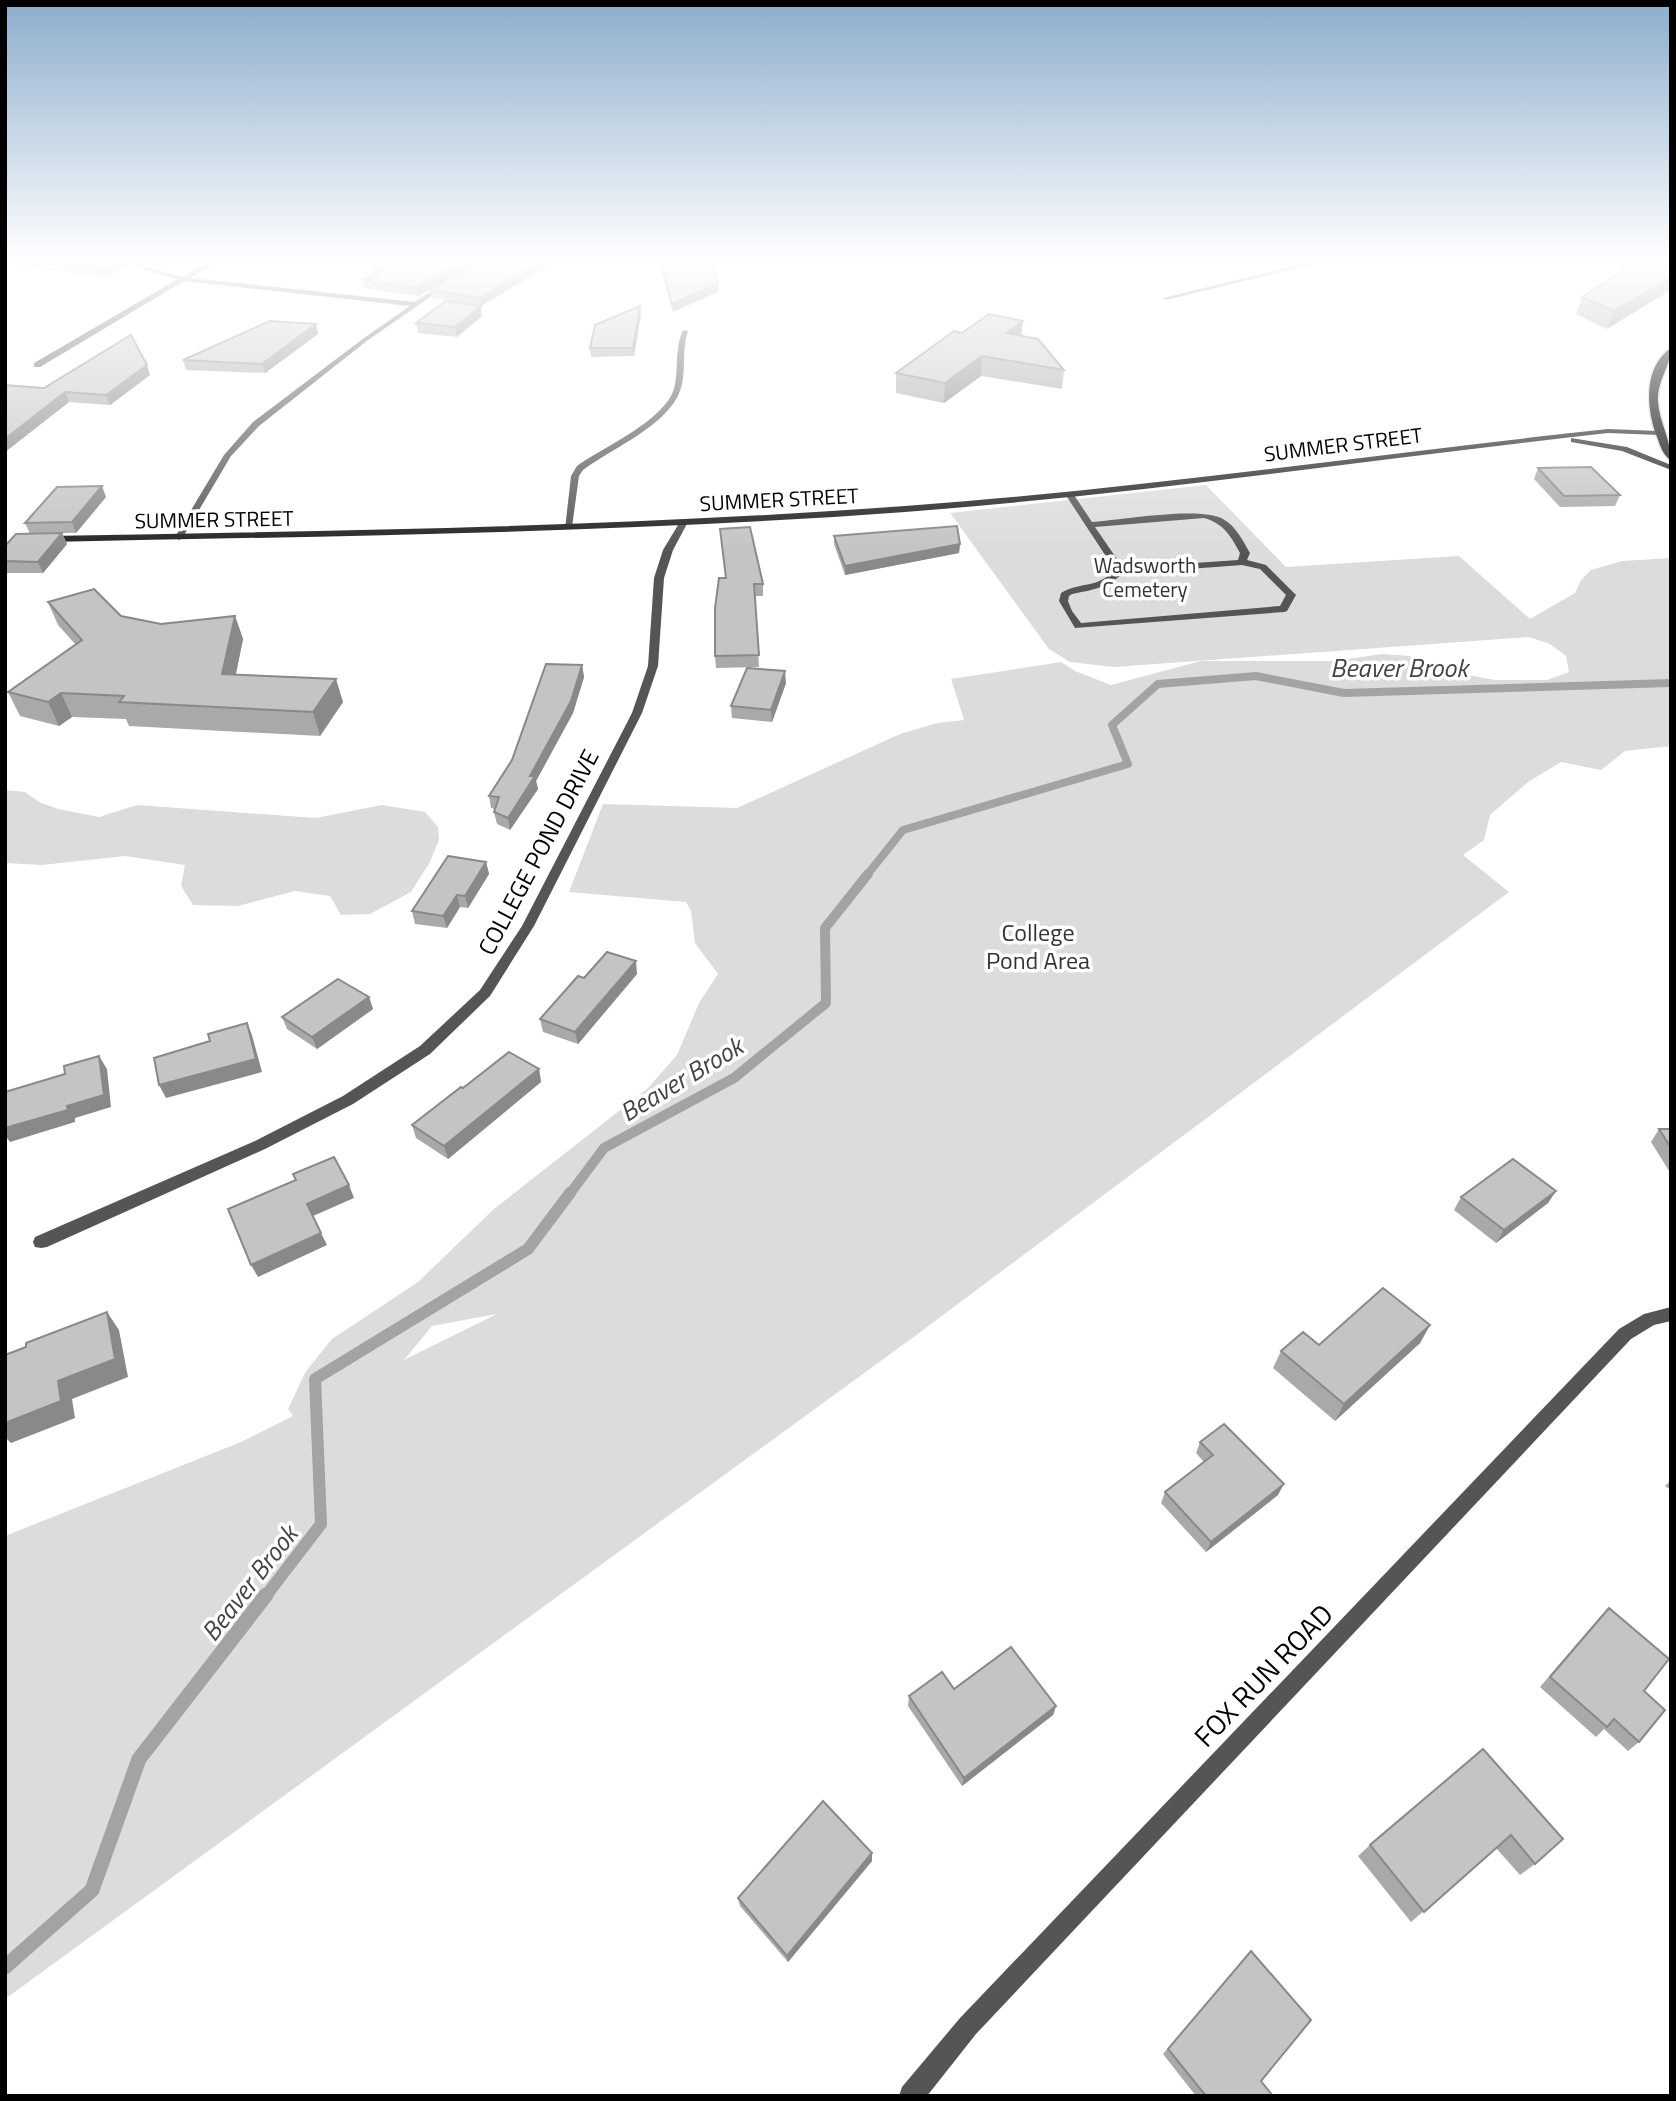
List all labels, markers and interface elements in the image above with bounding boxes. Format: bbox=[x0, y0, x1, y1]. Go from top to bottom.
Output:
street label: SUMMER STREET bbox=[1262, 418, 1424, 470]
street label: SUMMER STREET bbox=[699, 479, 859, 519]
street label: SUMMER STREET bbox=[134, 502, 294, 536]
park label: Wadsworth Cemetery bbox=[1094, 549, 1196, 605]
water label: Beaver Brook bbox=[1330, 648, 1471, 687]
street label: COLLEGE POND DRIVE bbox=[468, 743, 608, 961]
park label: College Pond Area bbox=[986, 914, 1090, 978]
water label: Beaver Brook bbox=[612, 1025, 753, 1131]
water label: Beaver Brook bbox=[191, 1514, 309, 1649]
street label: FOX RUN ROAD bbox=[1183, 1594, 1343, 1756]

